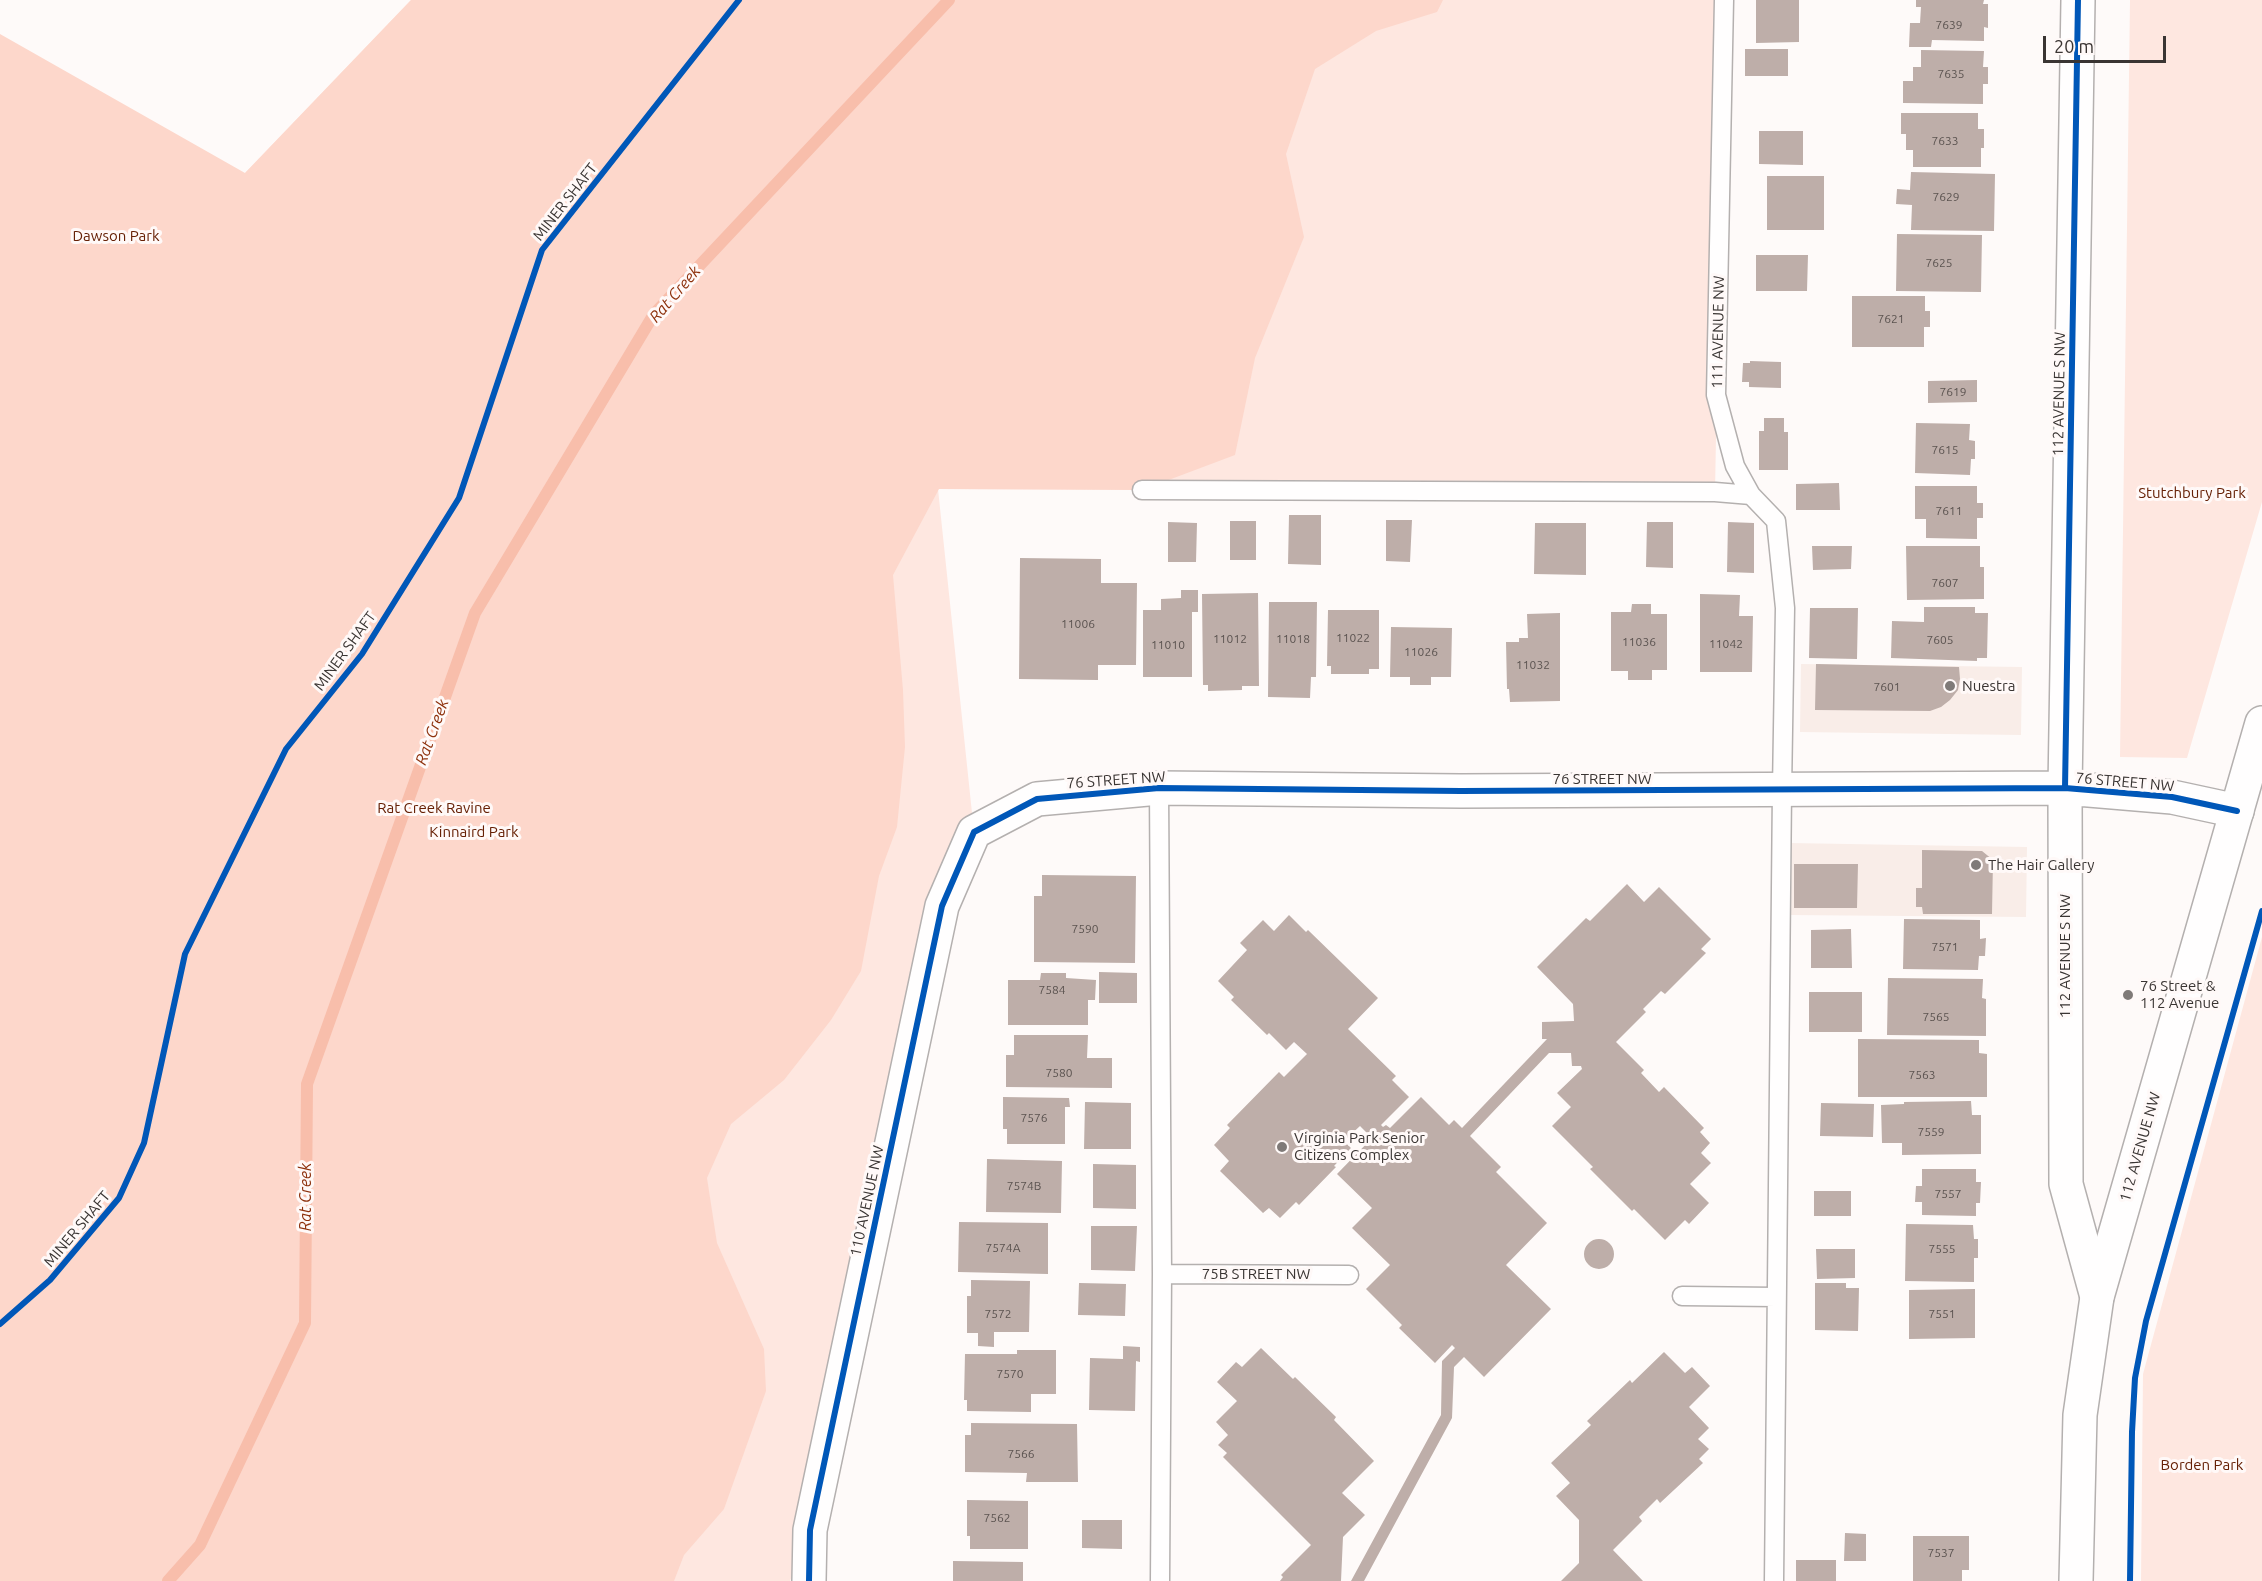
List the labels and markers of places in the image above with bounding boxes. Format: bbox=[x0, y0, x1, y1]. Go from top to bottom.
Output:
place label: Nuestra bbox=[1962, 677, 2015, 695]
marker: Nuestra bbox=[1943, 679, 1957, 693]
place label: The Hair Gallery bbox=[1988, 856, 2095, 874]
marker: The Hair Gallery bbox=[1969, 858, 1983, 872]
place label: 76 Street & 112 Avenue bbox=[2140, 977, 2219, 1012]
marker: 76 Street & 112 Avenue bbox=[2121, 988, 2135, 1002]
place label: Virginia Park Senior Citizens Complex bbox=[1294, 1129, 1425, 1164]
marker: Virginia Park Senior Citizens Complex bbox=[1275, 1140, 1289, 1154]

